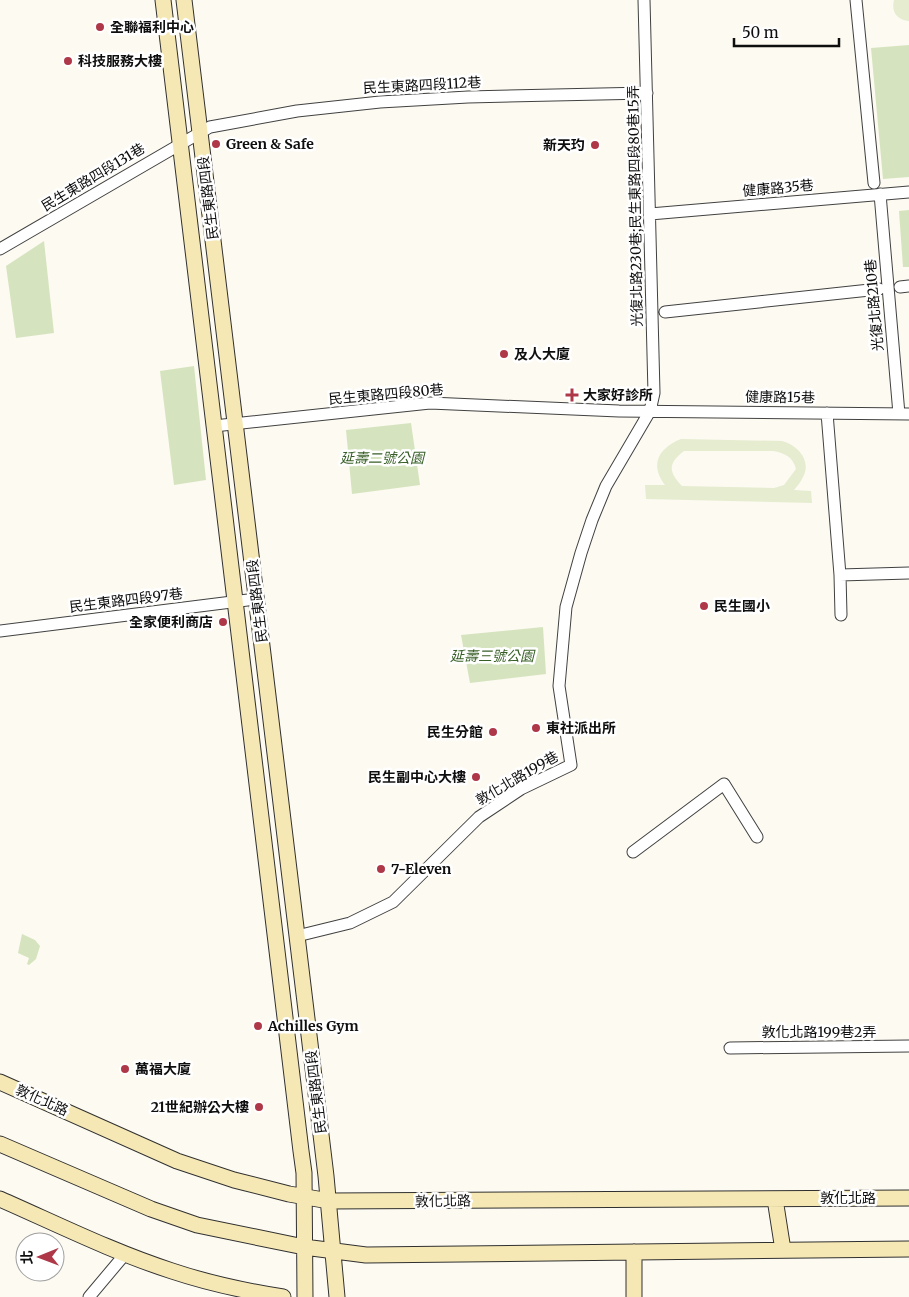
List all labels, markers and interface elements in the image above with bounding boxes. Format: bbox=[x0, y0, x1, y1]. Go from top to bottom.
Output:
scale bar bbox=[734, 15, 839, 47]
place label: 全聯福利中心 bbox=[110, 18, 194, 36]
marker: 全聯福利中心 bbox=[94, 21, 106, 33]
text: 50 m bbox=[742, 23, 779, 42]
place label: 科技服務大樓 bbox=[78, 52, 162, 70]
marker: 科技服務大樓 bbox=[62, 55, 74, 67]
street label: 民生東路四段112巷 bbox=[362, 73, 482, 97]
street label: 光復北路230巷;民生東路四段80巷15弄 bbox=[624, 85, 646, 327]
place label: Green & Safe bbox=[226, 135, 314, 153]
place label: 新天玓 bbox=[543, 136, 585, 154]
marker: Green & Safe bbox=[210, 138, 222, 150]
street label: 民生東路四段131巷 bbox=[38, 139, 148, 215]
marker: 新天玓 bbox=[589, 139, 601, 151]
street label: 民生東路四段 bbox=[194, 155, 222, 241]
street label: 健康路35巷 bbox=[742, 176, 814, 200]
street label: 光復北路210巷 bbox=[861, 258, 887, 352]
place label: 及人大廈 bbox=[514, 345, 570, 363]
marker: 及人大廈 bbox=[498, 348, 510, 360]
street label: 民生東路四段80巷 bbox=[328, 380, 444, 408]
place label: 大家好診所 bbox=[583, 386, 653, 404]
street label: 健康路15巷 bbox=[745, 387, 815, 407]
marker: 大家好診所 bbox=[565, 388, 579, 402]
park label: 延壽二號公園 bbox=[340, 449, 426, 467]
street label: 民生東路四段 bbox=[243, 558, 271, 644]
street label: 民生東路四段97巷 bbox=[68, 584, 184, 616]
place label: 民生國小 bbox=[714, 597, 770, 615]
marker: 民生國小 bbox=[698, 600, 710, 612]
place label: 全家便利商店 bbox=[129, 613, 213, 631]
marker: 全家便利商店 bbox=[217, 616, 229, 628]
park label: 延壽三號公園 bbox=[450, 647, 536, 665]
place label: 東社派出所 bbox=[546, 719, 616, 737]
marker: 東社派出所 bbox=[530, 722, 542, 734]
place label: 民生分館 bbox=[427, 723, 483, 741]
marker: 民生分館 bbox=[487, 726, 499, 738]
street label: 敦化北路199巷 bbox=[472, 747, 562, 809]
place label: 民生副中心大樓 bbox=[368, 768, 466, 786]
marker: 民生副中心大樓 bbox=[470, 771, 482, 783]
place label: 7-Eleven bbox=[391, 860, 452, 878]
marker: 7-Eleven bbox=[375, 863, 387, 875]
place label: Achilles Gym bbox=[267, 1017, 359, 1035]
marker: Achilles Gym bbox=[252, 1020, 264, 1032]
street label: 敦化北路199巷2弄 bbox=[762, 1023, 876, 1041]
street label: 民生東路四段 bbox=[302, 1049, 330, 1135]
place label: 萬福大廈 bbox=[135, 1060, 191, 1078]
marker: 萬福大廈 bbox=[119, 1063, 131, 1075]
street label: 敦化北路 bbox=[13, 1080, 71, 1120]
place label: 21世紀辦公大樓 bbox=[151, 1098, 249, 1116]
marker: 21世紀辦公大樓 bbox=[253, 1101, 265, 1113]
street label: 敦化北路 bbox=[820, 1189, 876, 1207]
street label: 敦化北路 bbox=[415, 1192, 471, 1210]
north arrow bbox=[15, 1232, 65, 1282]
text: 北 bbox=[18, 1250, 36, 1264]

